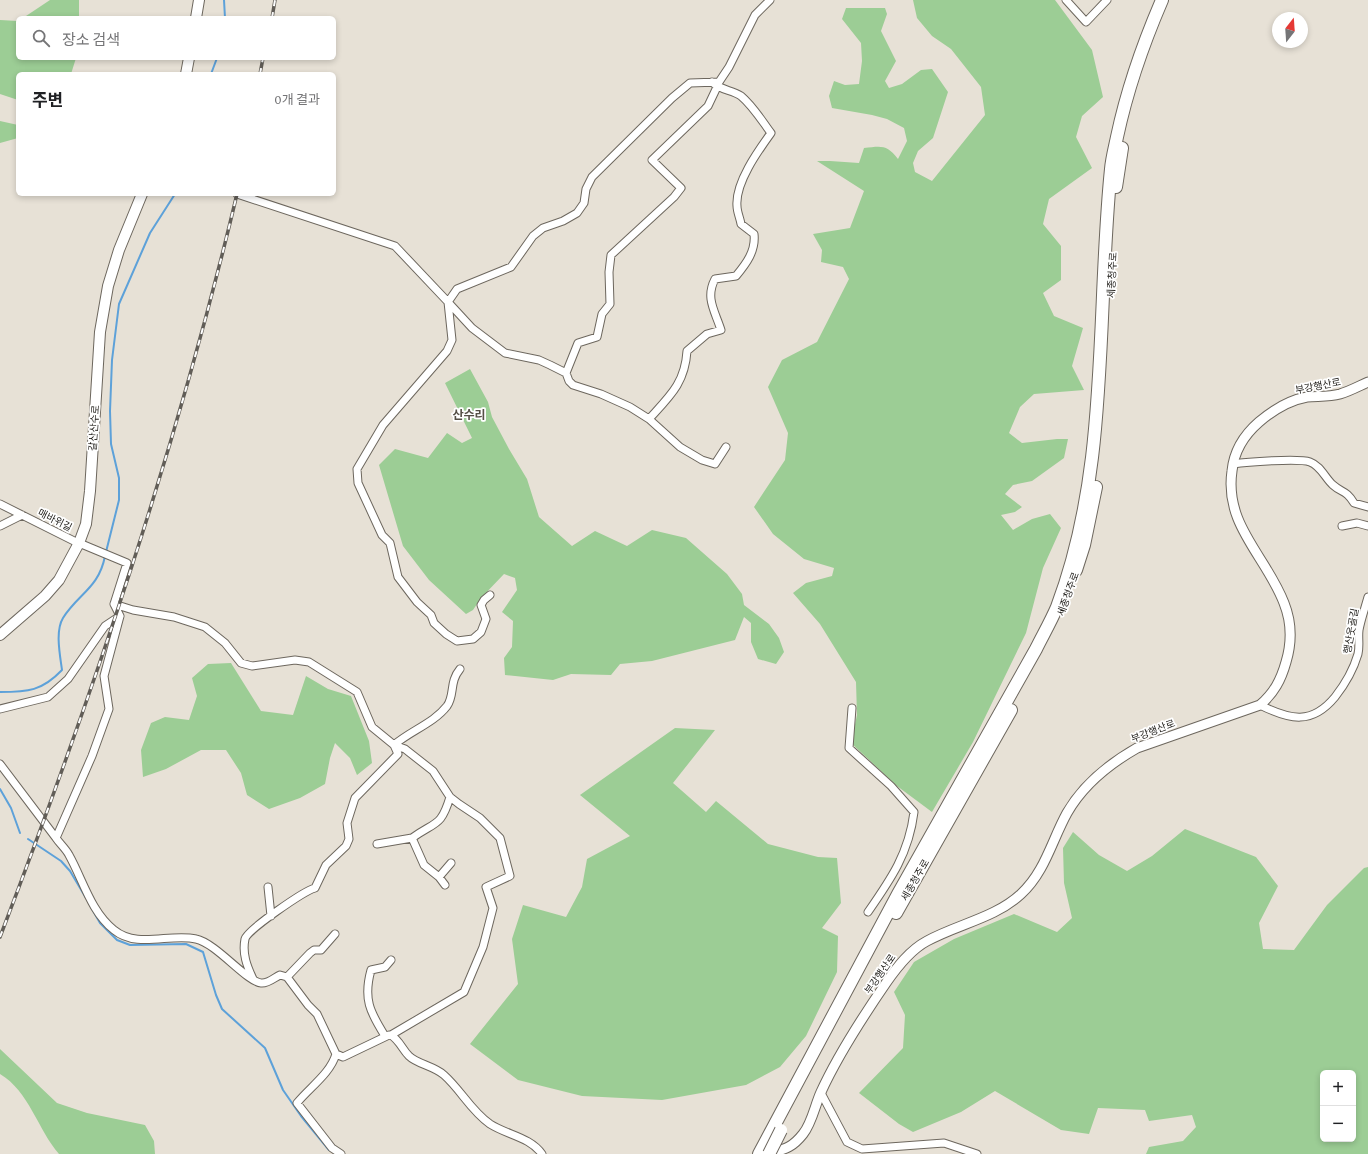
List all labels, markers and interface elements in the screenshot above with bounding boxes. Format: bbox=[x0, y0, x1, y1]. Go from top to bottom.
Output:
north arrow bbox=[1272, 12, 1308, 48]
search box bbox=[16, 16, 336, 60]
icon: search bbox=[30, 27, 52, 49]
text: 장소 검색 bbox=[62, 32, 120, 48]
text: 주변 bbox=[32, 91, 63, 110]
text: 0개 결과 bbox=[274, 92, 320, 107]
street label: 세종청주로 bbox=[1105, 252, 1119, 298]
street label: 부강행산로 bbox=[1294, 376, 1342, 396]
street label: 갈산산수로 bbox=[87, 405, 101, 451]
district label: 산수리 bbox=[452, 408, 486, 422]
street label: 매바위길 bbox=[36, 507, 74, 533]
street label: 세종청주로 bbox=[1055, 571, 1081, 617]
street label: 행산웃골길 bbox=[1342, 607, 1360, 655]
street label: 부강행산로 bbox=[1130, 718, 1176, 744]
street label: 세종청주로 bbox=[899, 857, 931, 903]
street label: 부강행산로 bbox=[862, 952, 898, 996]
map controls bbox=[1320, 1070, 1356, 1142]
button: + bbox=[1320, 1070, 1356, 1106]
button: − bbox=[1320, 1106, 1356, 1142]

